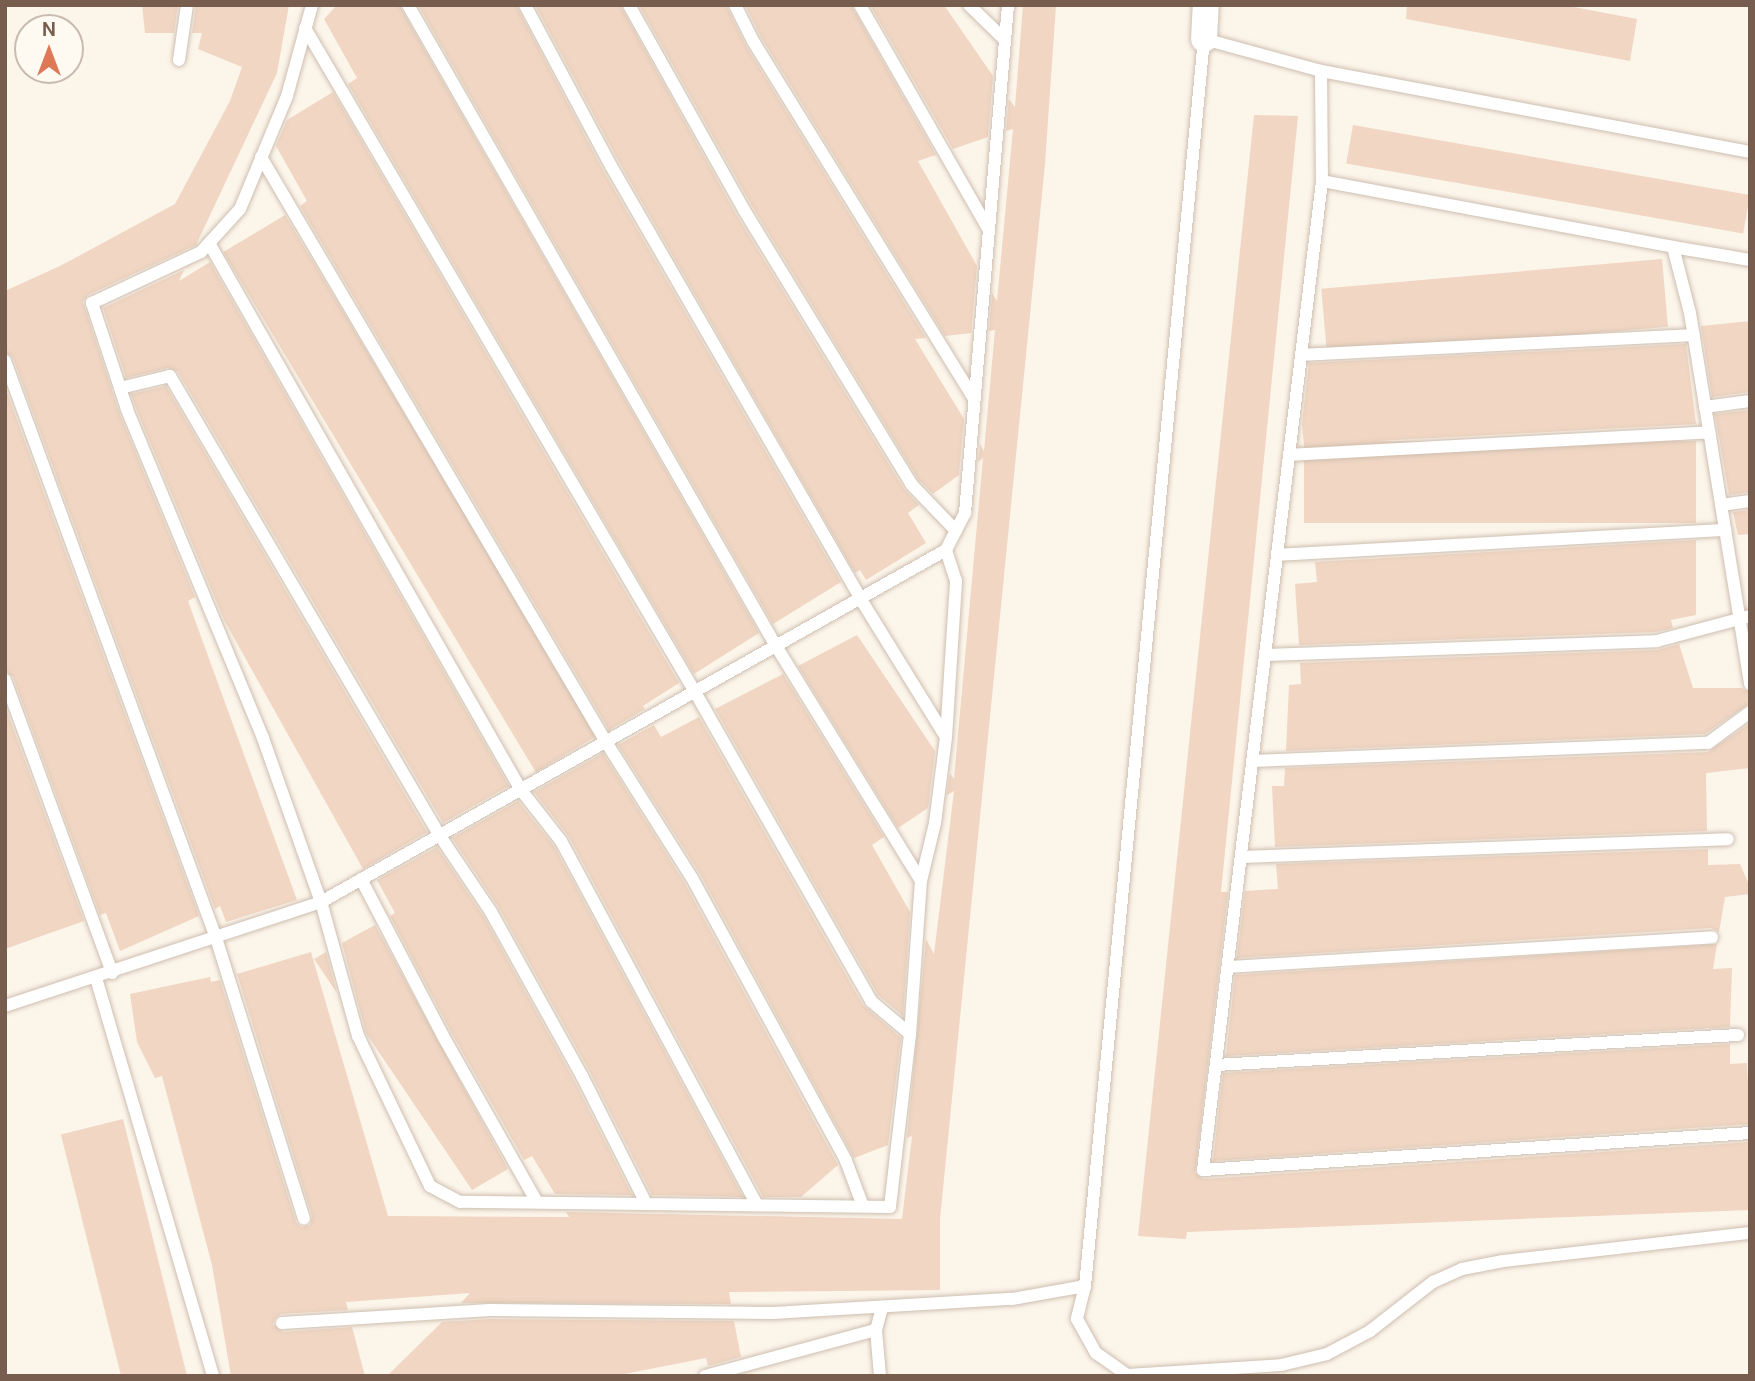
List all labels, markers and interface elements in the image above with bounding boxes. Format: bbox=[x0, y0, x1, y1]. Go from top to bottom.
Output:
north arrow bbox=[14, 14, 84, 84]
text: N bbox=[42, 17, 56, 42]

